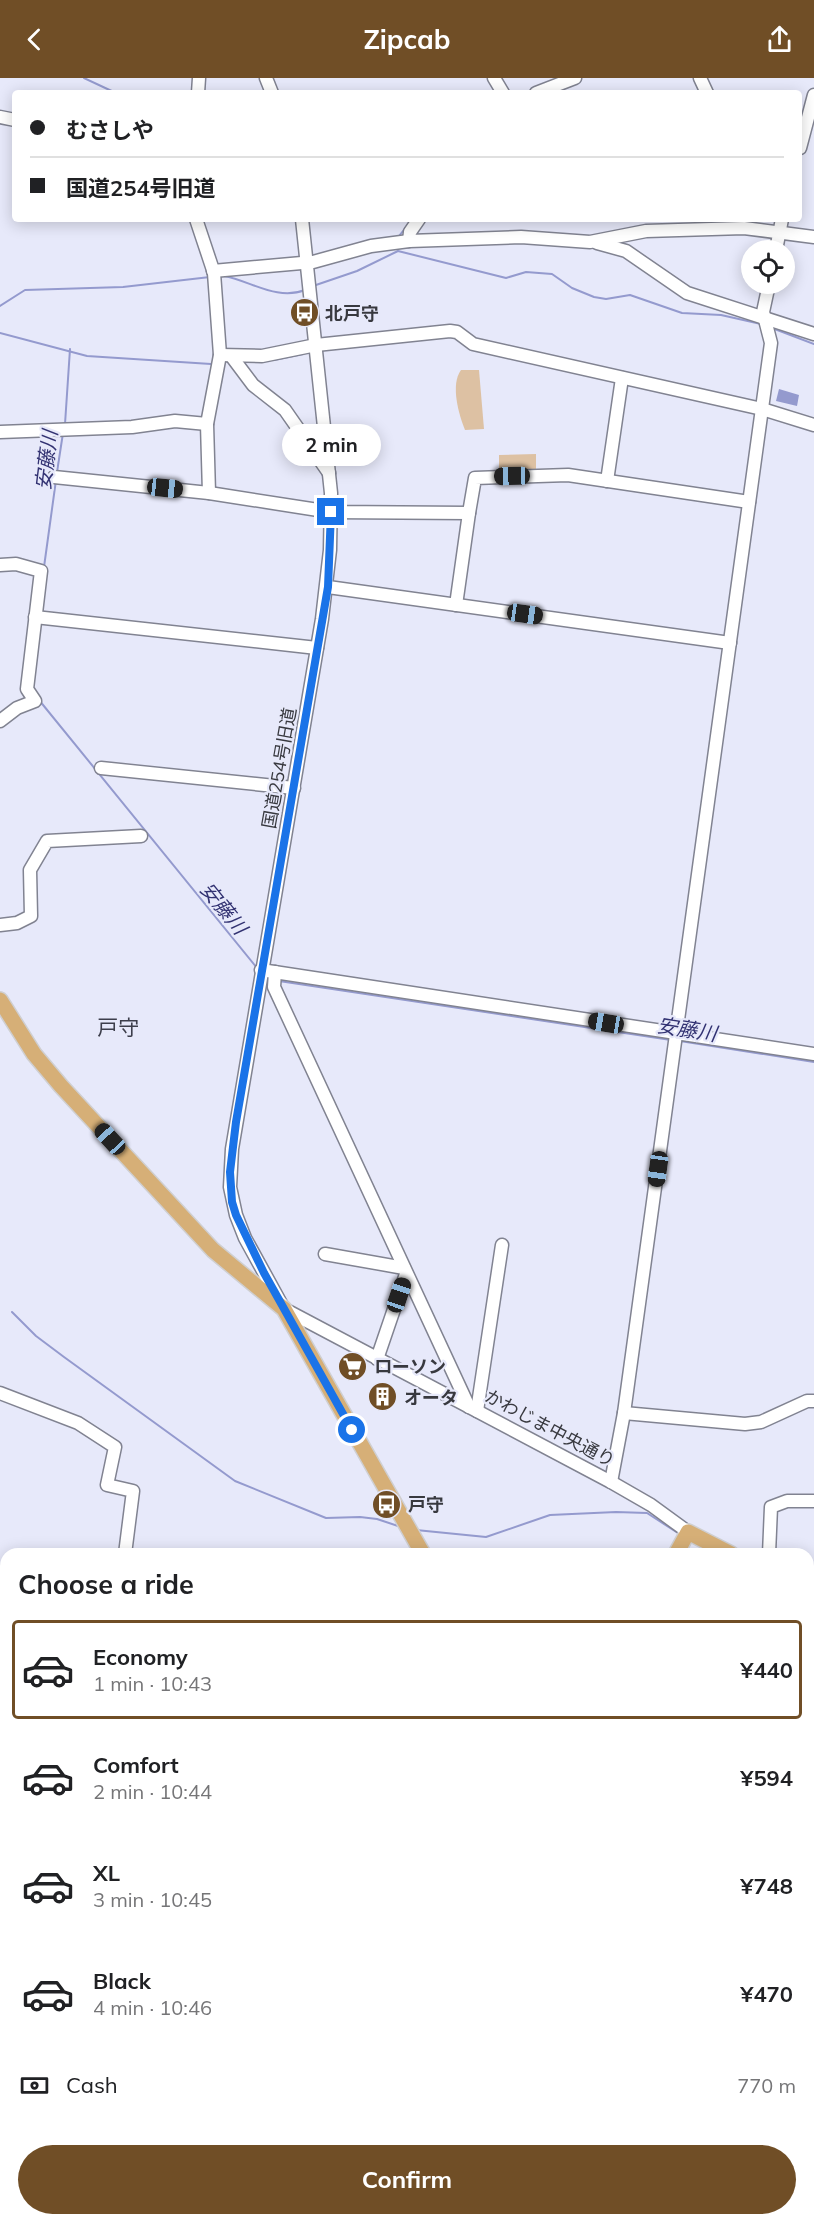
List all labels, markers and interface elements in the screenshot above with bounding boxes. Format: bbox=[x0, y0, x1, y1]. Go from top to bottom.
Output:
text: Zipcab bbox=[363, 22, 451, 56]
icon: back bbox=[18, 23, 51, 56]
icon: share bbox=[763, 23, 796, 56]
text: むさしや bbox=[66, 116, 154, 144]
text: 国道254号旧道 bbox=[66, 174, 216, 202]
map controls bbox=[741, 240, 795, 294]
button: locate bbox=[741, 240, 795, 294]
bus stop icon: 北戸守 bbox=[288, 297, 320, 329]
place label: 北戸守 bbox=[325, 302, 379, 325]
callout: 2 min bbox=[282, 425, 380, 467]
water label: 安藤川 bbox=[30, 427, 62, 491]
text: 2 min bbox=[305, 432, 358, 457]
car bbox=[494, 467, 530, 485]
car bbox=[146, 477, 184, 499]
route end bbox=[317, 498, 344, 525]
car bbox=[506, 603, 544, 625]
street label: 国道254号旧道 bbox=[257, 706, 301, 830]
water label: 安藤川 bbox=[195, 877, 254, 941]
car bbox=[587, 1011, 625, 1035]
water label: 安藤川 bbox=[655, 1012, 721, 1046]
district label: 戸守 bbox=[97, 1014, 139, 1040]
car bbox=[91, 1120, 129, 1158]
car bbox=[647, 1150, 669, 1188]
car bbox=[385, 1275, 413, 1315]
supermarket icon: ローソン bbox=[337, 1350, 369, 1382]
place label: ローソン bbox=[374, 1355, 446, 1378]
building icon: オータ bbox=[367, 1381, 399, 1413]
street label: かわじま中央通り bbox=[481, 1384, 619, 1472]
place label: オータ bbox=[404, 1386, 458, 1409]
route start bbox=[338, 1416, 365, 1443]
bus stop icon: 戸守 bbox=[371, 1488, 403, 1520]
place label: 戸守 bbox=[408, 1493, 444, 1516]
text: Choose a ride bbox=[18, 1567, 194, 1601]
icon: car bbox=[21, 1643, 75, 1697]
text: Economy bbox=[93, 1643, 188, 1671]
text: ¥440 bbox=[740, 1656, 793, 1684]
text: 1 min · 10:43 bbox=[93, 1671, 212, 1696]
icon: car bbox=[21, 1751, 75, 1805]
text: Comfort bbox=[93, 1751, 179, 1779]
text: ¥594 bbox=[740, 1764, 793, 1792]
text: 2 min · 10:44 bbox=[93, 1779, 212, 1804]
icon: car bbox=[21, 1859, 75, 1913]
text: XL bbox=[93, 1859, 120, 1887]
text: ¥748 bbox=[740, 1872, 793, 1900]
text: 3 min · 10:45 bbox=[93, 1887, 212, 1912]
icon: car bbox=[21, 1967, 75, 2021]
text: Black bbox=[93, 1967, 151, 1995]
text: ¥470 bbox=[740, 1980, 793, 2008]
text: 4 min · 10:46 bbox=[93, 1995, 212, 2020]
icon: cash bbox=[18, 2069, 51, 2102]
text: Cash bbox=[66, 2071, 118, 2099]
text: 770 m bbox=[737, 2073, 796, 2098]
button: Confirm bbox=[18, 2145, 796, 2214]

